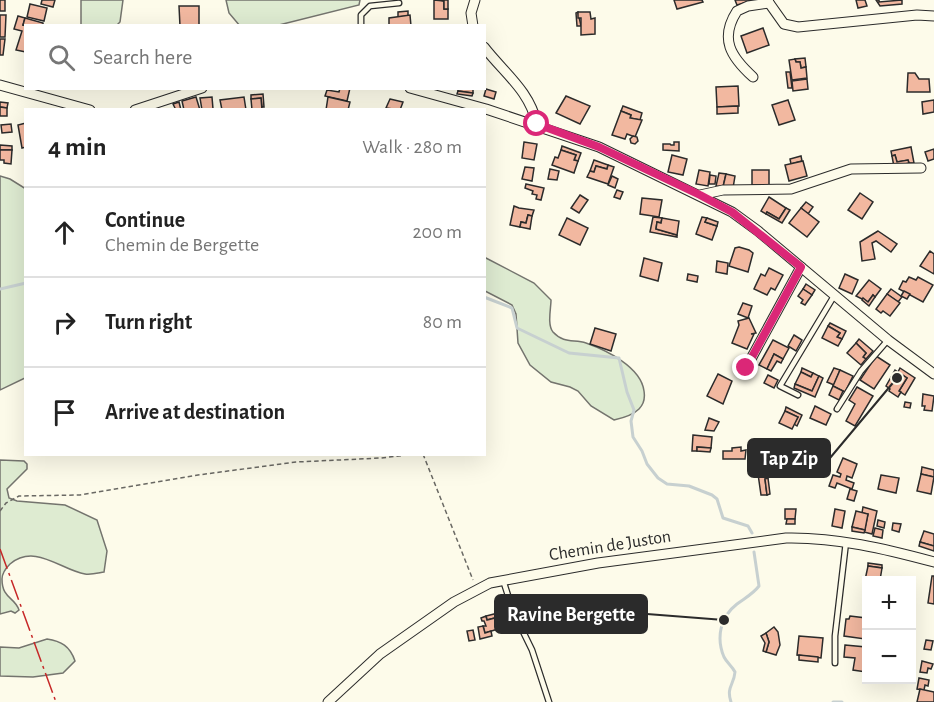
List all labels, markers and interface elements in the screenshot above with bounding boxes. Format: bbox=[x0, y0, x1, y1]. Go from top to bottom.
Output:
search box bbox=[24, 24, 486, 90]
icon: search bbox=[45, 41, 78, 74]
text: Search here bbox=[93, 46, 192, 68]
route start bbox=[523, 110, 549, 136]
text: 4 min bbox=[48, 134, 107, 160]
text: Walk · 280 m bbox=[362, 137, 462, 157]
text: Continue bbox=[105, 209, 185, 231]
icon: ahead bbox=[48, 216, 81, 249]
text: 200 m bbox=[412, 222, 462, 242]
text: Chemin de Bergette bbox=[105, 235, 259, 255]
icon: right bbox=[48, 306, 81, 339]
text: Turn right bbox=[105, 311, 192, 333]
text: 80 m bbox=[423, 312, 462, 332]
route end bbox=[732, 354, 758, 380]
icon: arrive bbox=[48, 396, 81, 429]
text: Arrive at destination bbox=[105, 401, 285, 423]
callout: Tap Zip bbox=[748, 439, 830, 477]
text: Tap Zip bbox=[760, 449, 818, 469]
street label: Chemin de Juston bbox=[548, 527, 672, 565]
map controls bbox=[862, 576, 916, 684]
button: + bbox=[862, 576, 916, 630]
callout: Ravine Bergette bbox=[495, 595, 647, 633]
text: Ravine Bergette bbox=[507, 605, 635, 625]
button: − bbox=[862, 630, 916, 684]

